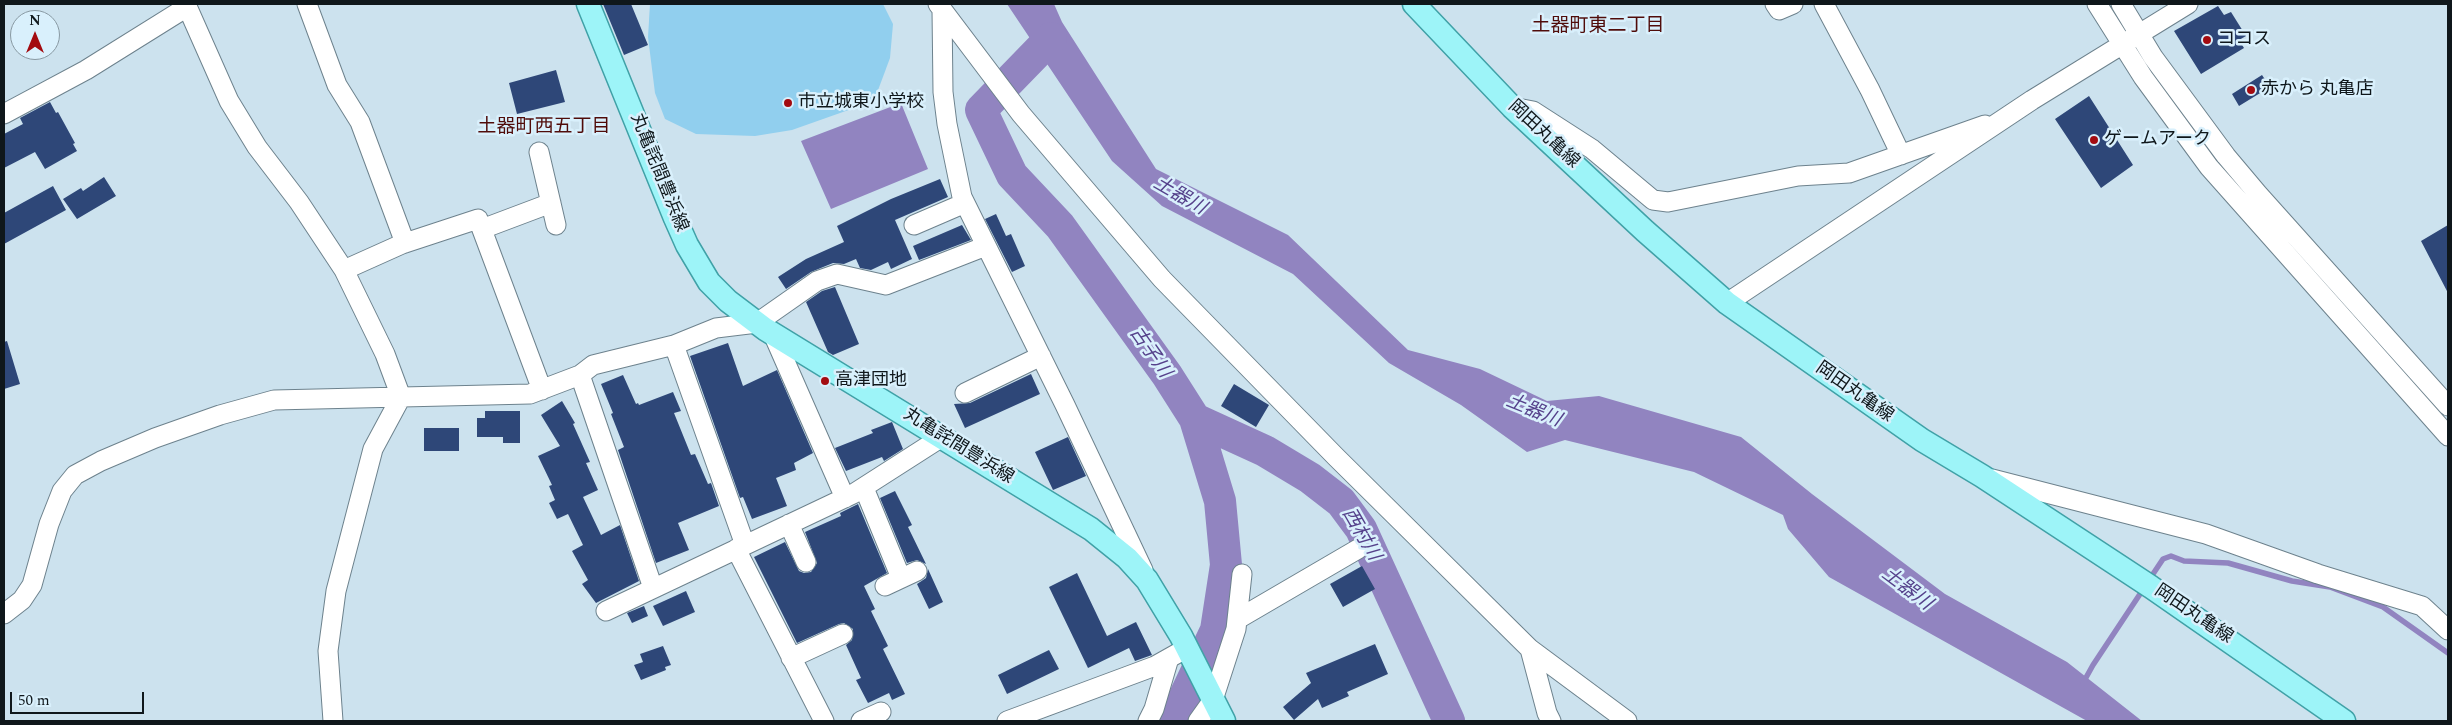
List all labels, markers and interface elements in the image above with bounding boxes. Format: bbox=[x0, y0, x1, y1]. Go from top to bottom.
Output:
north arrow bbox=[10, 10, 60, 60]
text: N bbox=[29, 10, 41, 31]
district label: 土器町東二丁目 bbox=[1532, 16, 1664, 38]
place label: ココス bbox=[2217, 29, 2271, 51]
marker: ココス bbox=[2201, 34, 2213, 46]
place label: 赤から 丸亀店 bbox=[2261, 79, 2373, 101]
marker: 赤から 丸亀店 bbox=[2245, 84, 2257, 96]
place label: 市立城東小学校 bbox=[798, 92, 924, 114]
street label: 岡田丸亀線 bbox=[1503, 96, 1583, 174]
marker: 市立城東小学校 bbox=[782, 97, 794, 109]
street label: 丸亀詫間豊浜線 bbox=[624, 111, 692, 235]
district label: 土器町西五丁目 bbox=[478, 117, 610, 139]
place label: ゲームアーク bbox=[2104, 129, 2211, 151]
marker: ゲームアーク bbox=[2088, 134, 2100, 146]
water label: 土器川 bbox=[1149, 173, 1209, 221]
water label: 古子川 bbox=[1123, 323, 1175, 383]
street label: 岡田丸亀線 bbox=[1811, 358, 1897, 428]
place label: 高津団地 bbox=[835, 370, 907, 392]
marker: 高津団地 bbox=[819, 375, 831, 387]
water label: 土器川 bbox=[1502, 391, 1564, 433]
street label: 丸亀詫間豊浜線 bbox=[899, 404, 1017, 490]
water label: 西村川 bbox=[1336, 505, 1384, 565]
water label: 土器川 bbox=[1876, 564, 1936, 616]
street label: 岡田丸亀線 bbox=[2150, 581, 2236, 649]
scale bar bbox=[12, 682, 146, 714]
text: 50 m bbox=[18, 689, 50, 712]

